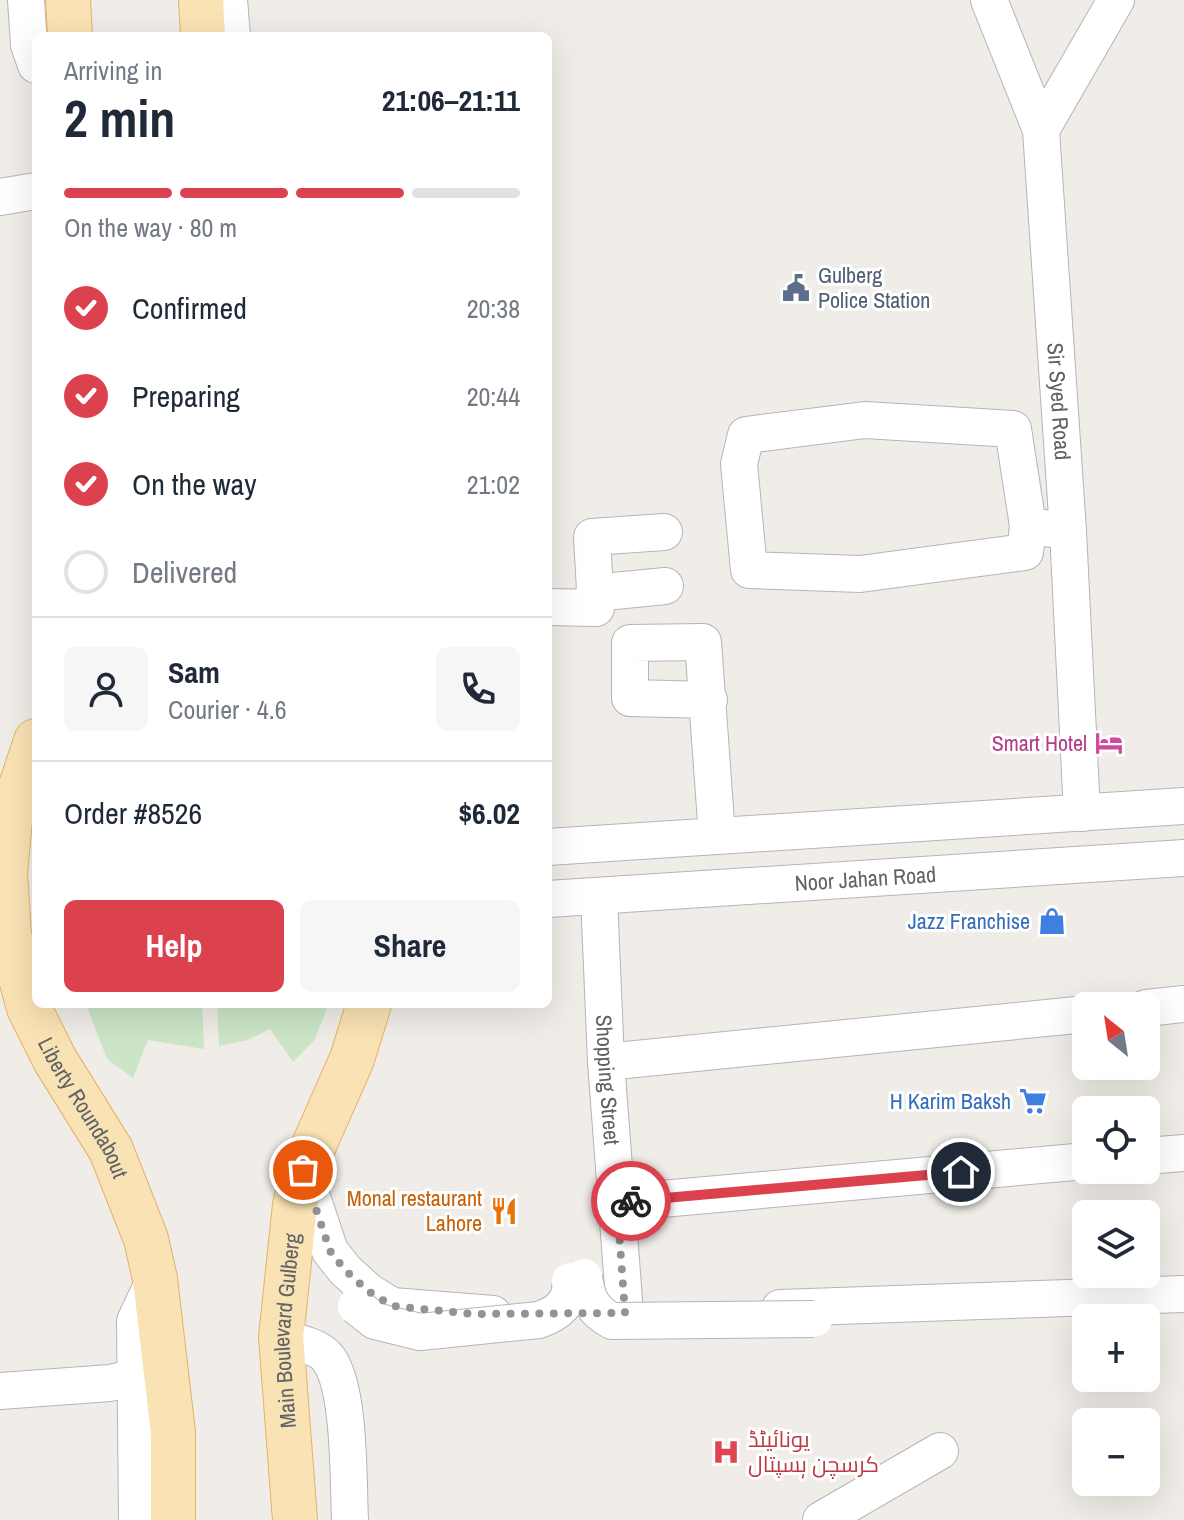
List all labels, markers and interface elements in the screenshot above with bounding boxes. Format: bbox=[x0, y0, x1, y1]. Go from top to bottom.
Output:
text: Arriving in bbox=[64, 53, 162, 88]
text: 21:06–21:11 bbox=[382, 80, 520, 120]
text: 2 min bbox=[64, 83, 175, 153]
text: On the way · 80 m bbox=[64, 210, 237, 245]
place label: Gulberg Police Station bbox=[818, 260, 930, 315]
public building icon: Gulberg Police Station bbox=[781, 273, 811, 303]
icon: check bbox=[64, 286, 108, 330]
text: Confirmed bbox=[132, 288, 247, 328]
text: 20:38 bbox=[467, 291, 520, 326]
street label: Sir Syed Road bbox=[1040, 342, 1078, 461]
icon: check bbox=[64, 374, 108, 418]
text: Preparing bbox=[132, 376, 240, 416]
text: 20:44 bbox=[467, 379, 520, 414]
icon: check bbox=[64, 462, 108, 506]
text: On the way bbox=[132, 464, 256, 504]
text: 21:02 bbox=[467, 467, 520, 502]
text: Delivered bbox=[132, 552, 237, 592]
button: person bbox=[64, 647, 148, 731]
button: phone bbox=[436, 647, 520, 731]
text: Sam bbox=[168, 652, 220, 692]
text: Courier · 4.6 bbox=[168, 692, 287, 727]
place label: Smart Hotel bbox=[992, 728, 1087, 758]
hotel icon: Smart Hotel bbox=[1094, 728, 1124, 758]
text: Order #8526 bbox=[64, 793, 202, 833]
text: $6.02 bbox=[458, 793, 520, 833]
street label: Noor Jahan Road bbox=[794, 859, 937, 898]
button: Help bbox=[64, 900, 284, 992]
button: Share bbox=[300, 900, 520, 992]
place label: Jazz Franchise bbox=[908, 906, 1030, 936]
shop icon: Jazz Franchise bbox=[1037, 906, 1067, 936]
north arrow bbox=[1072, 992, 1160, 1080]
map controls bbox=[1072, 992, 1160, 1496]
street label: Shopping Street bbox=[589, 1014, 627, 1146]
street label: Liberty Roundabout bbox=[31, 1032, 136, 1182]
place label: H Karim Baksh bbox=[890, 1086, 1011, 1116]
supermarket icon: H Karim Baksh bbox=[1018, 1086, 1048, 1116]
button: locate bbox=[1072, 1096, 1160, 1184]
pin bbox=[269, 1136, 337, 1204]
pin bbox=[927, 1138, 995, 1206]
icon: bag bbox=[281, 1148, 325, 1192]
icon: home bbox=[939, 1150, 983, 1194]
courier bbox=[591, 1161, 671, 1241]
icon: bike bbox=[609, 1179, 653, 1223]
place label: Monal restaurant Lahore bbox=[347, 1183, 482, 1238]
restaurant icon: Monal restaurant Lahore bbox=[489, 1196, 519, 1226]
button: layers bbox=[1072, 1200, 1160, 1288]
street label: Main Boulevard Gulberg bbox=[266, 1232, 307, 1429]
button: + bbox=[1072, 1304, 1160, 1392]
button: − bbox=[1072, 1408, 1160, 1496]
place label: یونائیٹڈ کرسچن ہسپتال bbox=[748, 1424, 879, 1479]
hospital icon: یونائیٹڈ کرسچن ہسپتال bbox=[711, 1437, 741, 1467]

